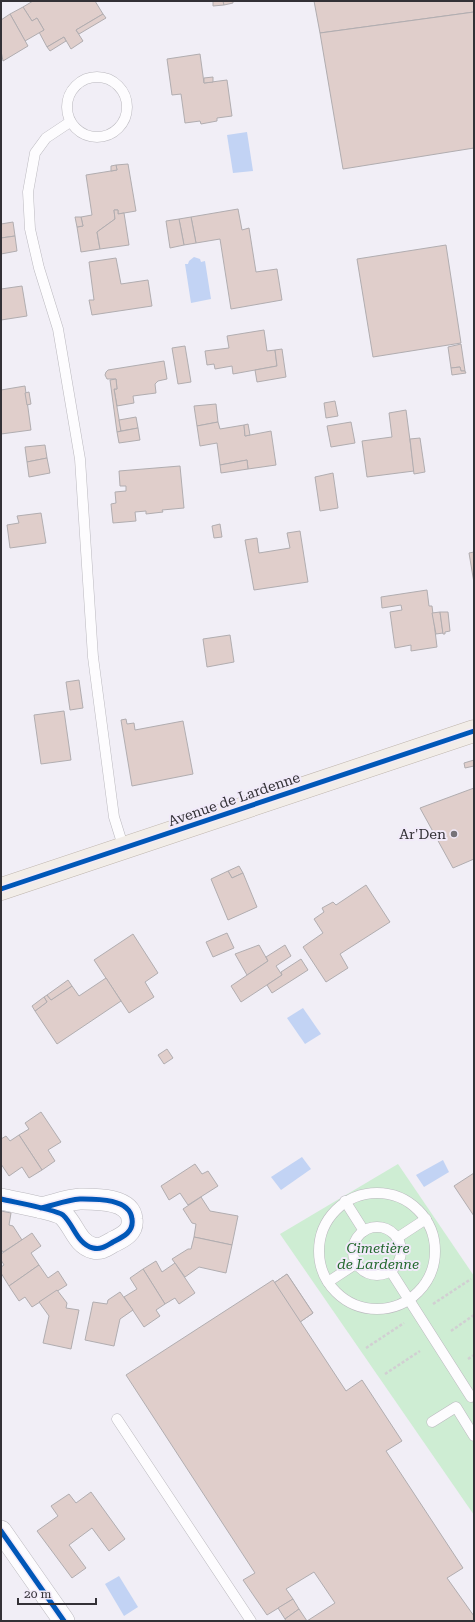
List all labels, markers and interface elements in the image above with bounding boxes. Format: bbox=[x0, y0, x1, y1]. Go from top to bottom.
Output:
street label: Avenue de Lardenne bbox=[166, 769, 302, 829]
place label: Ar'Den bbox=[399, 826, 446, 842]
marker: Ar'Den bbox=[449, 829, 459, 839]
park label: Cimetière de Lardenne bbox=[337, 1240, 419, 1272]
scale bar bbox=[18, 1580, 96, 1606]
text: 20 m bbox=[24, 1587, 51, 1601]

